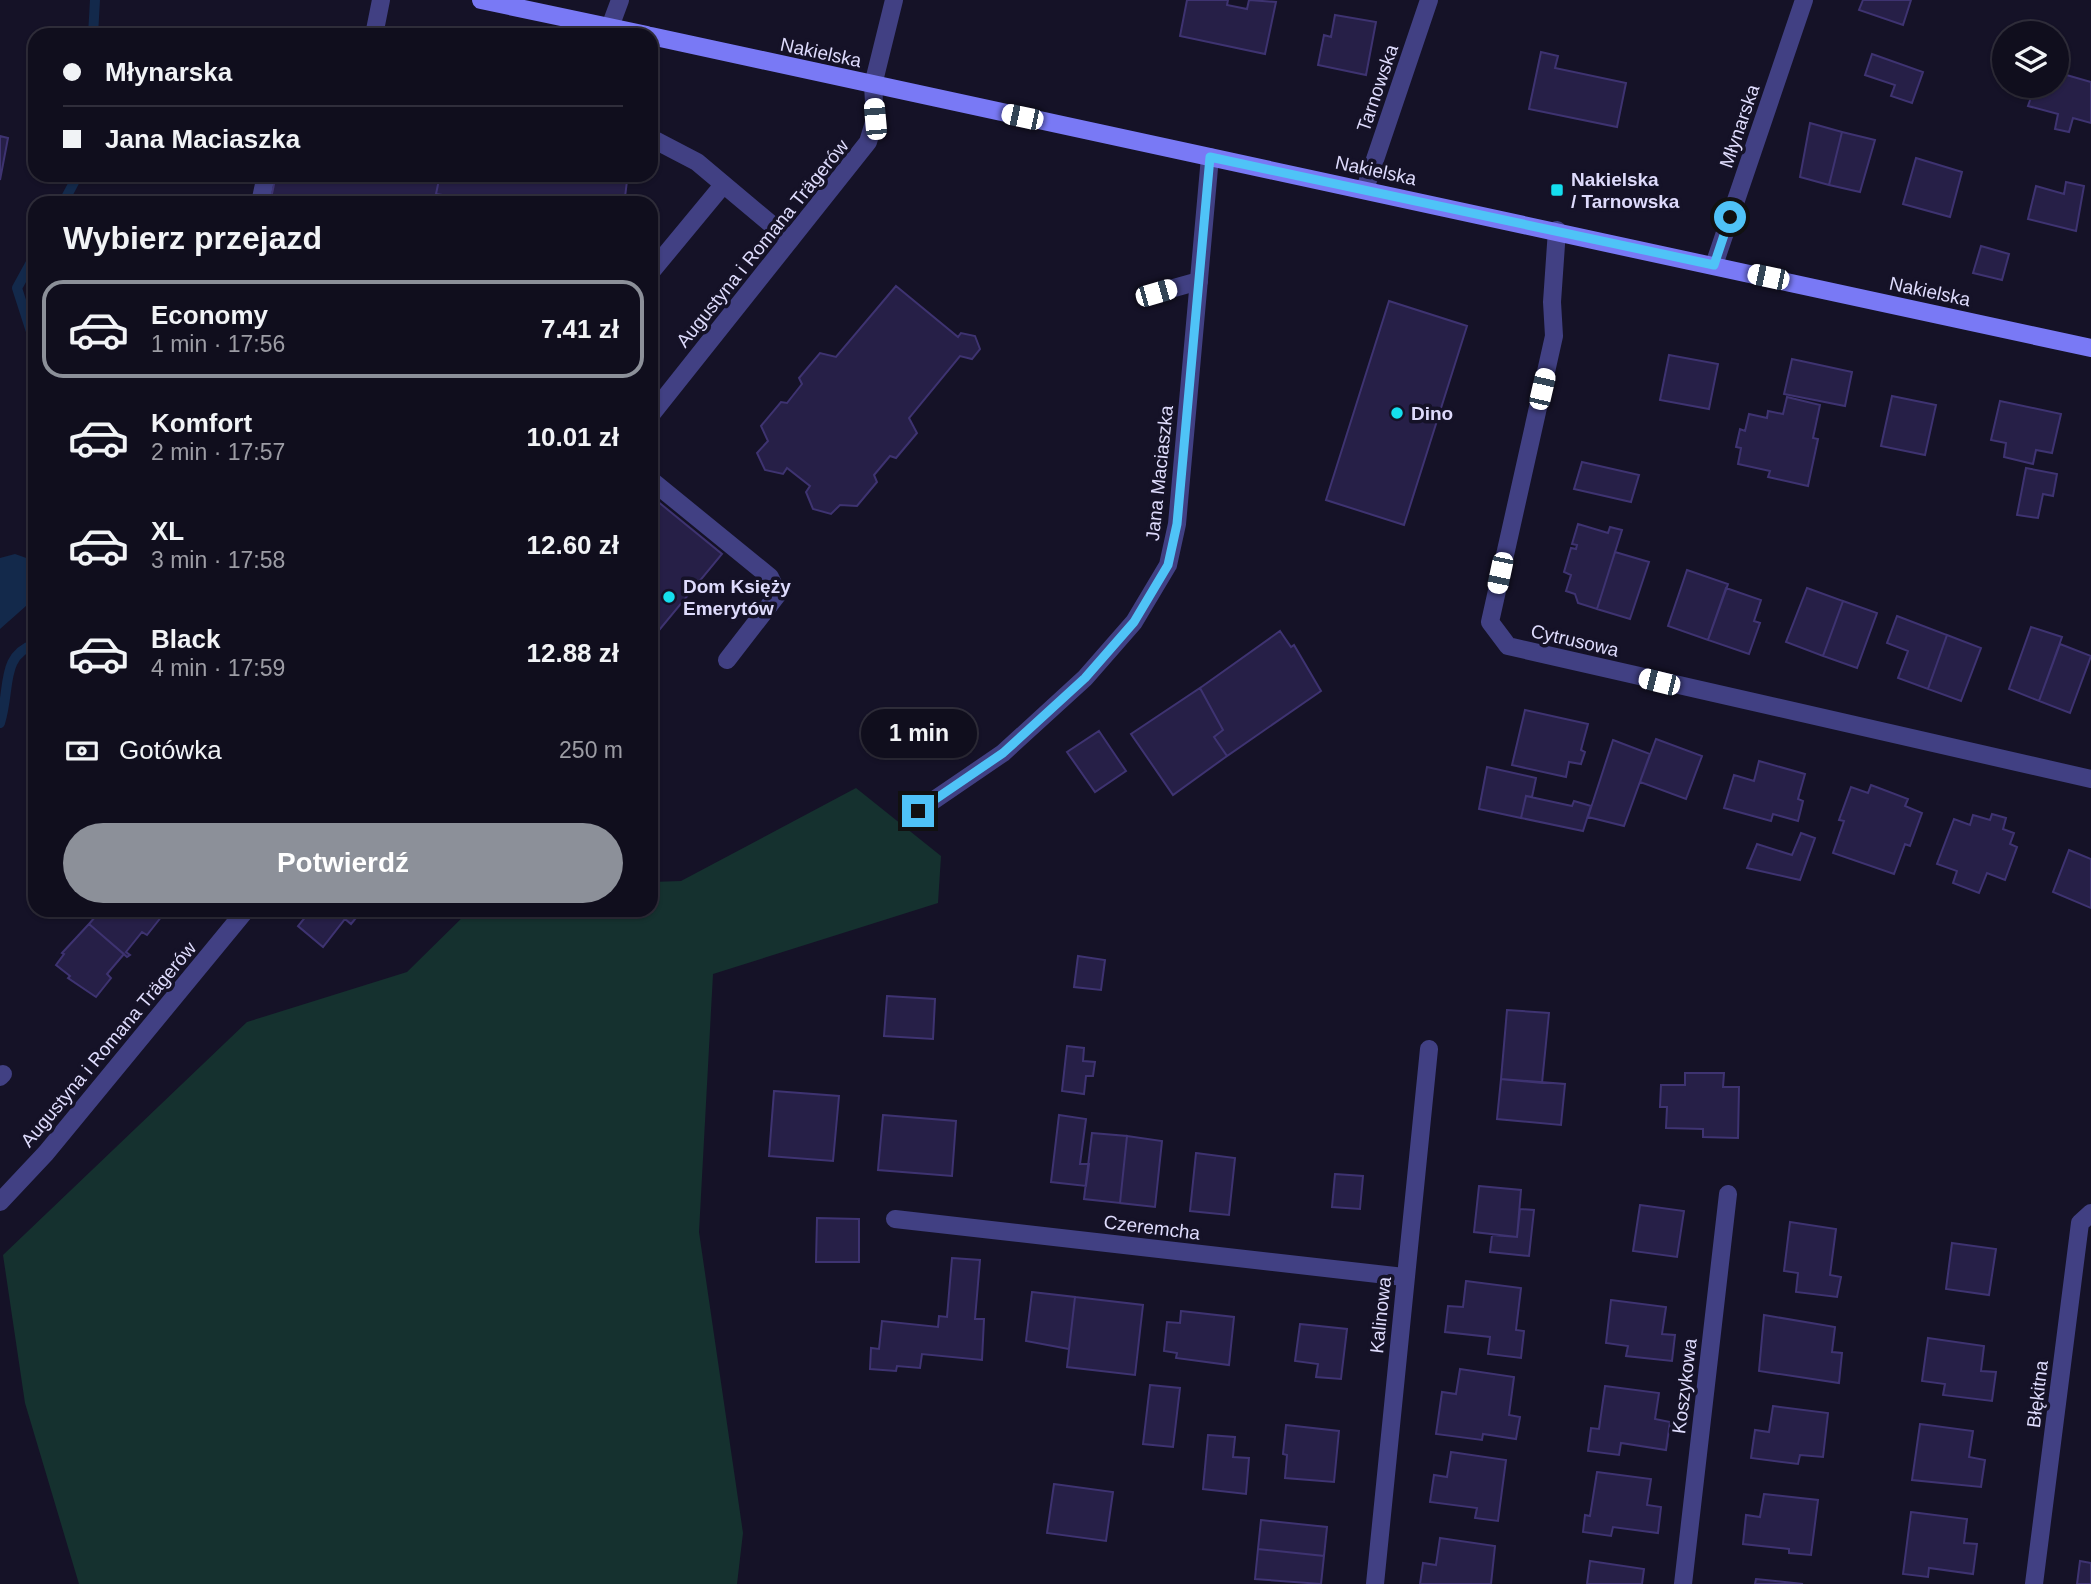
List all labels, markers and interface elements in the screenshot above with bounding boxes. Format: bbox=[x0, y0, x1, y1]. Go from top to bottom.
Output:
map controls bbox=[1992, 21, 2069, 98]
button: layers bbox=[1992, 21, 2069, 98]
street label: Nakielska bbox=[778, 34, 864, 71]
street label: Tarnowska bbox=[1353, 41, 1402, 135]
text: Młynarska bbox=[105, 57, 232, 87]
street label: Młynarska bbox=[1715, 81, 1764, 171]
car bbox=[863, 97, 888, 141]
car bbox=[1000, 102, 1045, 132]
text: Jana Maciaszka bbox=[105, 124, 300, 154]
street label: Augustyna i Romana Trägerów bbox=[672, 135, 853, 351]
street label: Nakielska bbox=[1333, 152, 1419, 189]
place label: Nakielska / Tarnowska bbox=[1571, 169, 1680, 212]
marker: Nakielska / Tarnowska bbox=[1549, 182, 1565, 198]
route start bbox=[1714, 201, 1746, 233]
text: Wybierz przejazd bbox=[63, 220, 322, 256]
car bbox=[1746, 262, 1791, 292]
street label: Nakielska bbox=[1887, 273, 1973, 310]
car bbox=[1133, 277, 1180, 309]
icon: car bbox=[67, 298, 130, 361]
text: Economy bbox=[151, 300, 268, 330]
text: 7.41 zł bbox=[541, 314, 619, 344]
text: 1 min · 17:56 bbox=[151, 331, 285, 357]
car bbox=[1528, 366, 1557, 412]
place label: Dino bbox=[1411, 403, 1453, 424]
street label: Jana Maciaszka bbox=[1142, 404, 1177, 542]
marker: Dino bbox=[1389, 405, 1405, 421]
icon: car bbox=[67, 406, 130, 469]
text: Komfort bbox=[151, 408, 252, 438]
text: 10.01 zł bbox=[526, 422, 619, 452]
text: 2 min · 17:57 bbox=[151, 439, 285, 465]
icon: car bbox=[67, 514, 130, 577]
text: XL bbox=[151, 516, 184, 546]
text: 12.60 zł bbox=[526, 530, 619, 560]
text: 3 min · 17:58 bbox=[151, 547, 285, 573]
car bbox=[1486, 550, 1515, 596]
place label: Dom Księży Emerytów bbox=[683, 576, 791, 619]
marker: Dom Księży Emerytów bbox=[661, 589, 677, 605]
street label: Cytrusowa bbox=[1529, 620, 1621, 661]
icon: car bbox=[67, 622, 130, 685]
text: Black bbox=[151, 624, 220, 654]
text: 12.88 zł bbox=[526, 638, 619, 668]
text: 4 min · 17:59 bbox=[151, 655, 285, 681]
car bbox=[1637, 667, 1682, 697]
callout: 1 min bbox=[860, 710, 976, 758]
text: 1 min bbox=[889, 720, 949, 746]
icon: cash bbox=[63, 732, 101, 770]
text: Gotówka bbox=[119, 735, 222, 765]
text: 250 m bbox=[559, 737, 623, 763]
route end bbox=[902, 795, 934, 827]
button: Potwierdź bbox=[63, 823, 623, 903]
street label: Augustyna i Romana Trägerów bbox=[16, 937, 200, 1151]
street label: Czeremcha bbox=[1102, 1211, 1202, 1244]
street label: Kalinowa bbox=[1366, 1275, 1395, 1354]
street label: Koszykowa bbox=[1668, 1337, 1701, 1435]
street label: Błękitna bbox=[2023, 1359, 2052, 1429]

